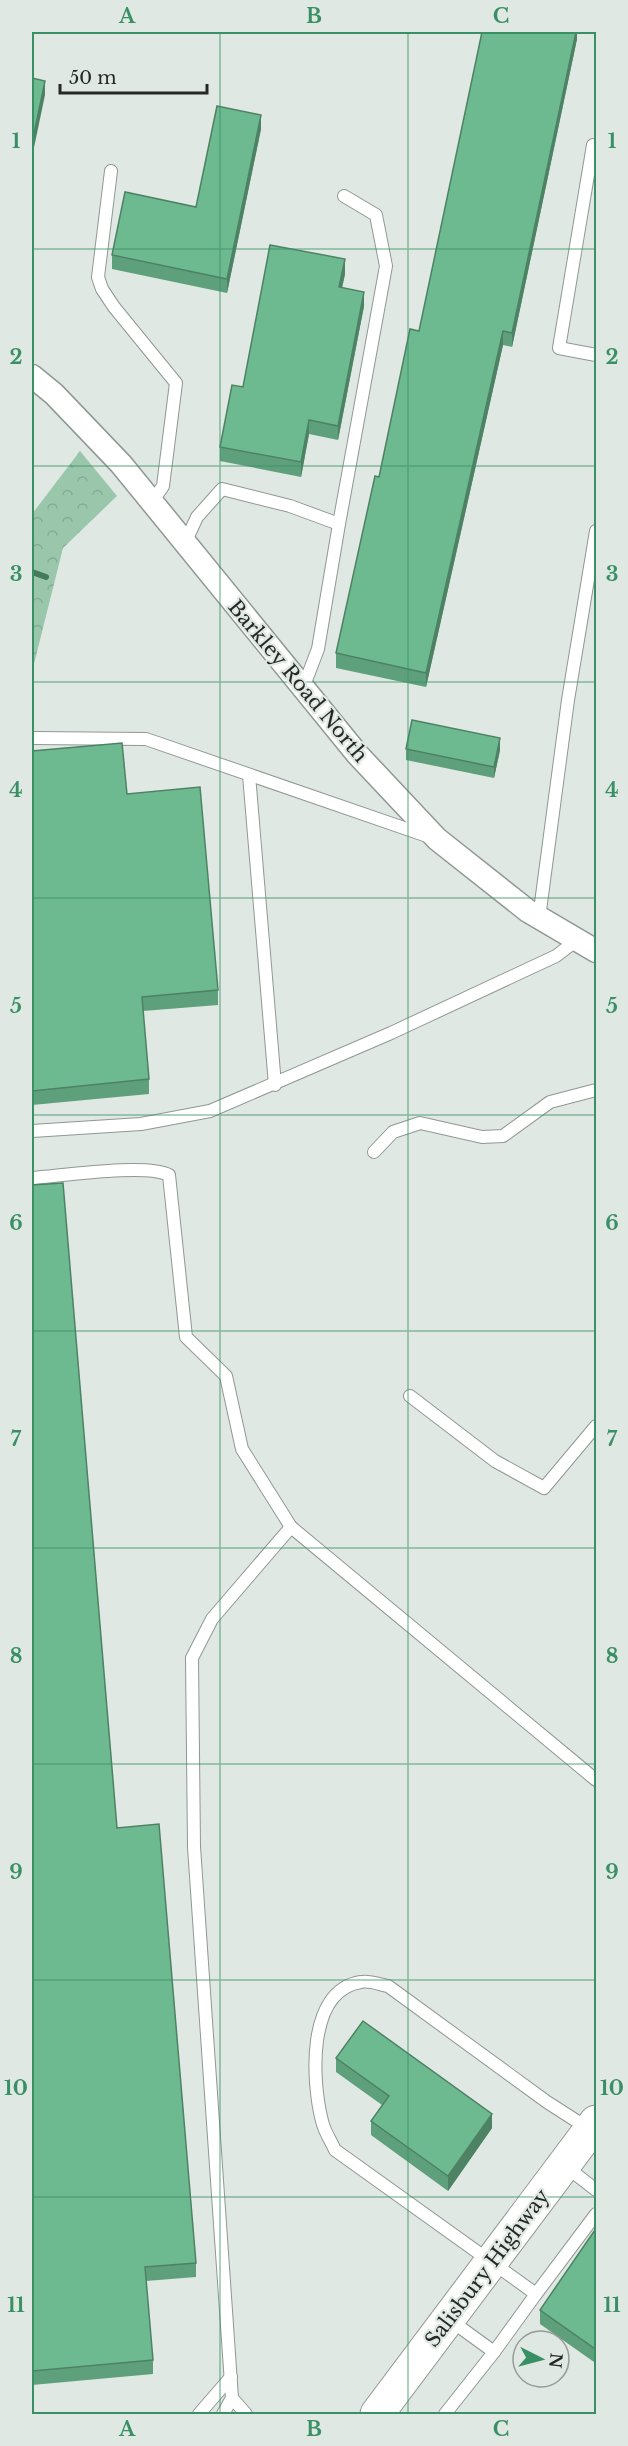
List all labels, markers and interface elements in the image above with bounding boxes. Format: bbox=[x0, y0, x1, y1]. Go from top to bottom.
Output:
text: A bbox=[118, 4, 136, 28]
text: B bbox=[306, 4, 322, 28]
text: C bbox=[493, 4, 509, 28]
scale bar bbox=[60, 57, 207, 95]
text: 50 m bbox=[69, 67, 117, 89]
text: 1 bbox=[12, 129, 21, 153]
text: 1 bbox=[608, 129, 617, 153]
text: 2 bbox=[9, 345, 23, 369]
text: 2 bbox=[605, 345, 619, 369]
text: 3 bbox=[10, 562, 22, 586]
text: 3 bbox=[606, 562, 618, 586]
street label: Barkley Road North bbox=[223, 595, 373, 767]
text: 4 bbox=[9, 778, 23, 802]
text: 4 bbox=[605, 778, 619, 802]
text: 5 bbox=[10, 994, 22, 1018]
text: 5 bbox=[606, 994, 618, 1018]
text: 6 bbox=[9, 1211, 23, 1235]
text: 6 bbox=[605, 1211, 619, 1235]
text: 7 bbox=[11, 1427, 22, 1451]
text: 7 bbox=[607, 1427, 618, 1451]
text: 8 bbox=[10, 1644, 22, 1668]
text: 8 bbox=[606, 1644, 618, 1668]
text: 9 bbox=[9, 1860, 23, 1884]
text: 9 bbox=[605, 1860, 619, 1884]
text: 10 bbox=[4, 2076, 28, 2100]
text: 10 bbox=[600, 2076, 624, 2100]
street label: Salisbury Highway bbox=[420, 2184, 554, 2352]
text: 11 bbox=[7, 2293, 25, 2317]
text: 11 bbox=[603, 2293, 621, 2317]
north arrow bbox=[511, 2329, 571, 2389]
text: N bbox=[545, 2352, 567, 2369]
text: A bbox=[118, 2417, 136, 2441]
text: B bbox=[306, 2417, 322, 2441]
text: C bbox=[493, 2417, 509, 2441]

